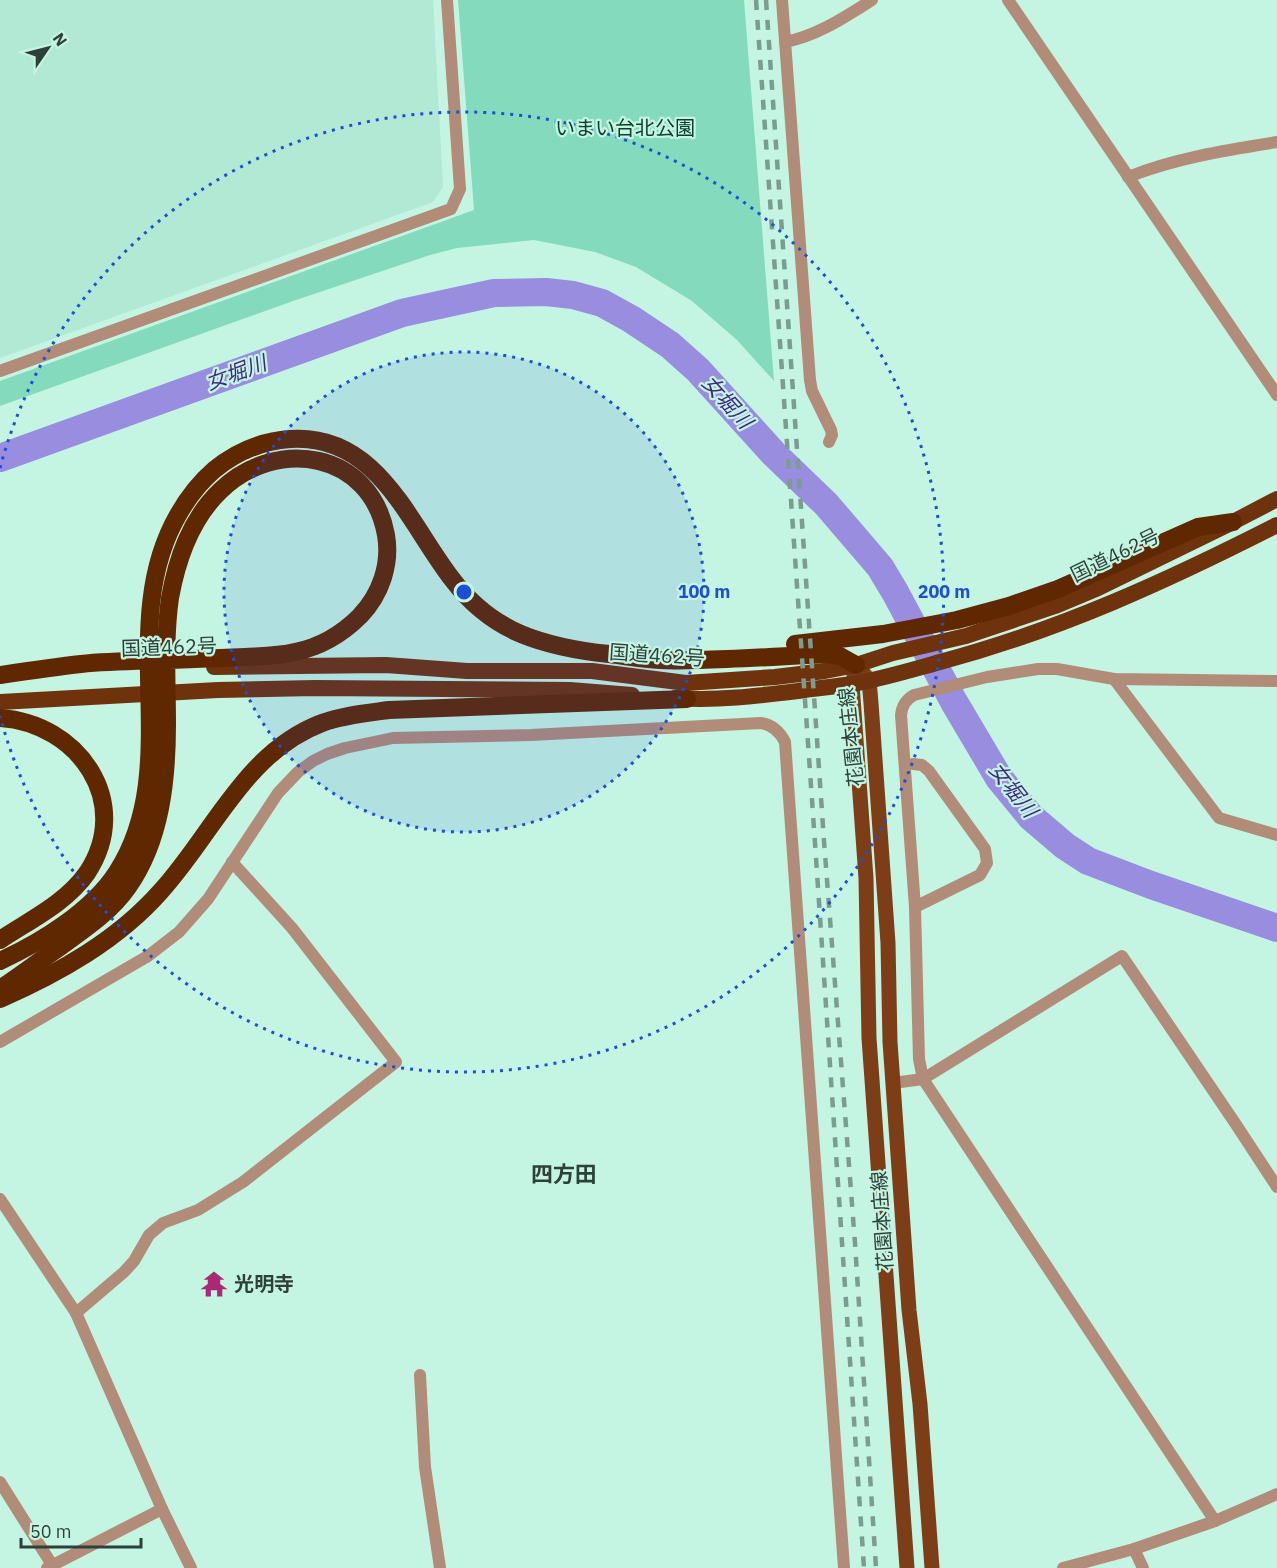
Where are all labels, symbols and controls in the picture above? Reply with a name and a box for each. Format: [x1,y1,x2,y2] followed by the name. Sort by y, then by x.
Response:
[18,18,78,78] north arrow
[49,29,72,50] text: N
[555,114,695,141] park label: いまい台北公園
[201,347,272,396] water label: 女堀川
[696,369,761,436] water label: 女堀川
[1066,521,1164,588] street label: 国道462号
[678,580,730,603] text: 100 m
[918,580,970,603] text: 200 m
[454,582,474,602] centre of rings
[121,631,217,662] street label: 国道462号
[608,638,706,671] street label: 国道462号
[832,686,869,788] street label: 花園本庄線
[983,756,1045,824] water label: 女堀川
[531,1159,597,1188] district label: 四方田
[865,1170,898,1272] street label: 花園本庄線
[199,1269,229,1299] temple icon: 光明寺
[234,1270,294,1297] place label: 光明寺
[21,1511,141,1549] scale bar
[30,1520,72,1543] text: 50 m

